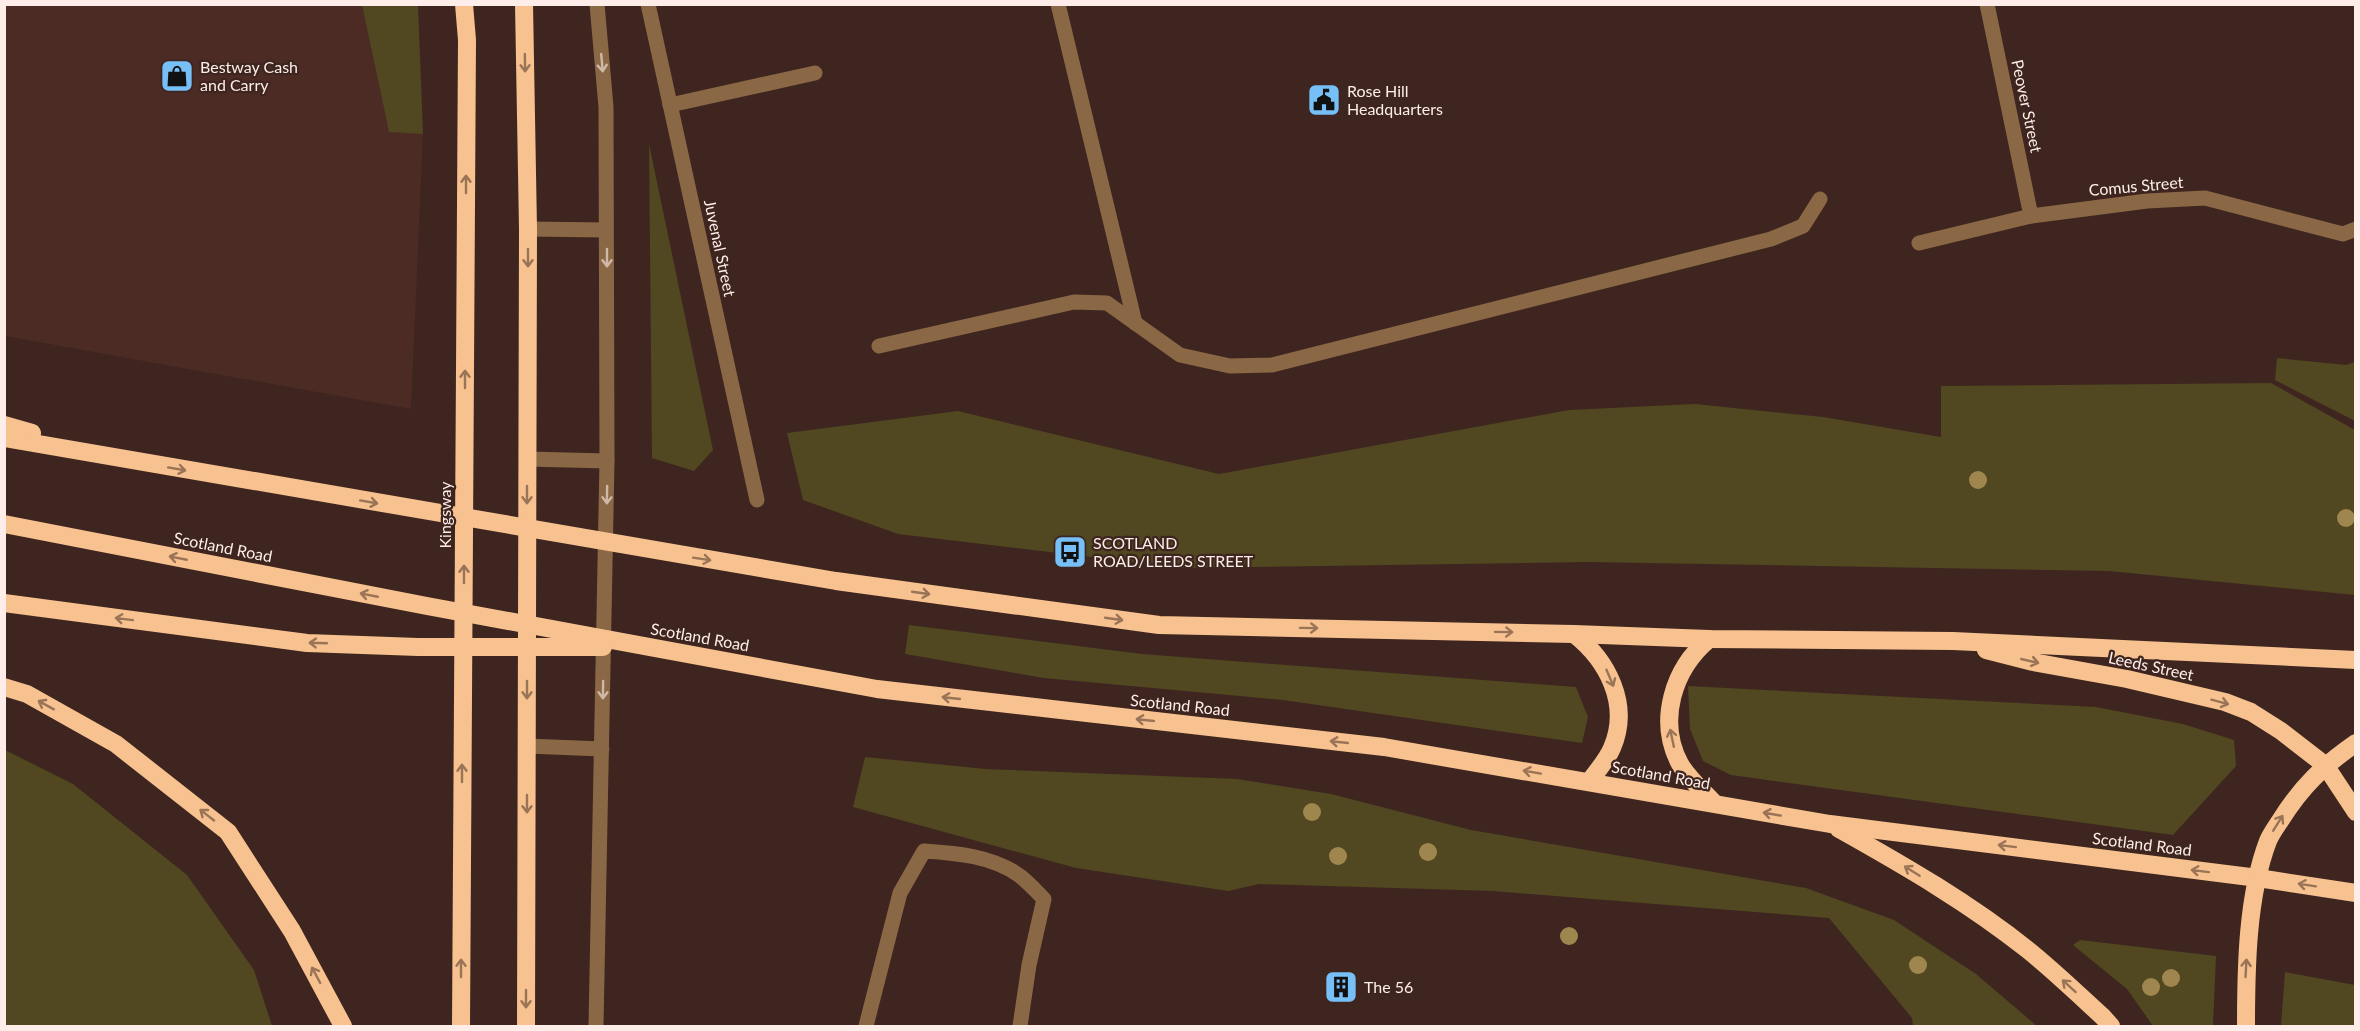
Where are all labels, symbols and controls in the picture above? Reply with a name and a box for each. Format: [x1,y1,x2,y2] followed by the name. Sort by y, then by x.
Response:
[520,52,531,72] one-way arrow
[597,52,608,72] one-way arrow
[200,57,298,94] place label: Bestway Cash and Carry
[159,58,195,94] shop icon: Bestway Cash and Carry
[2008,58,2047,154] street label: Peover Street
[1347,81,1443,118] place label: Rose Hill Headquarters
[1306,82,1342,118] public building icon: Rose Hill Headquarters
[2088,172,2184,199] street label: Comus Street
[460,174,472,194] one-way arrow
[701,198,740,298] street label: Juvenal Street
[522,247,534,267] one-way arrow
[601,247,612,267] one-way arrow
[459,369,471,389] one-way arrow
[167,463,187,474] one-way arrow
[435,481,454,549] street label: Kingsway
[521,484,533,504] one-way arrow
[601,484,612,504] one-way arrow
[359,496,379,507] one-way arrow
[172,528,274,565] street label: Scotland Road
[1093,533,1254,570] place label: SCOTLAND ROAD/LEEDS STREET
[1052,534,1088,570] bus stop icon: SCOTLAND ROAD/LEEDS STREET
[168,552,188,563] one-way arrow
[692,554,712,565] one-way arrow
[458,564,470,584] one-way arrow
[910,588,930,599] one-way arrow
[360,589,379,600] one-way arrow
[1104,613,1123,624] one-way arrow
[115,614,135,625] one-way arrow
[649,618,751,655] street label: Scotland Road
[1298,622,1318,634] one-way arrow
[1493,626,1513,638] one-way arrow
[308,638,328,649] one-way arrow
[2107,647,2196,684] street label: Leeds Street
[2020,656,2039,668] one-way arrow
[1605,668,1616,687] one-way arrow
[521,679,533,699] one-way arrow
[597,679,609,699] one-way arrow
[1129,690,1231,719] street label: Scotland Road
[942,692,962,703] one-way arrow
[2210,696,2229,708] one-way arrow
[38,699,56,710] one-way arrow
[1136,714,1156,725] one-way arrow
[1666,728,1677,748] one-way arrow
[1330,736,1349,747] one-way arrow
[1610,756,1712,793] street label: Scotland Road
[457,764,468,784] one-way arrow
[1522,767,1542,778] one-way arrow
[521,794,533,814] one-way arrow
[1763,808,1783,819] one-way arrow
[199,809,215,822] one-way arrow
[2272,815,2285,832] one-way arrow
[2091,828,2193,859] street label: Scotland Road
[1997,840,2017,851] one-way arrow
[1904,864,1921,876] one-way arrow
[2191,865,2211,876] one-way arrow
[2298,880,2317,891] one-way arrow
[455,959,467,979] one-way arrow
[2241,959,2252,979] one-way arrow
[310,967,322,984] one-way arrow
[1323,969,1359,1005] building icon: The 56
[1364,977,1413,996] place label: The 56
[2062,979,2077,993] one-way arrow
[520,989,532,1009] one-way arrow

